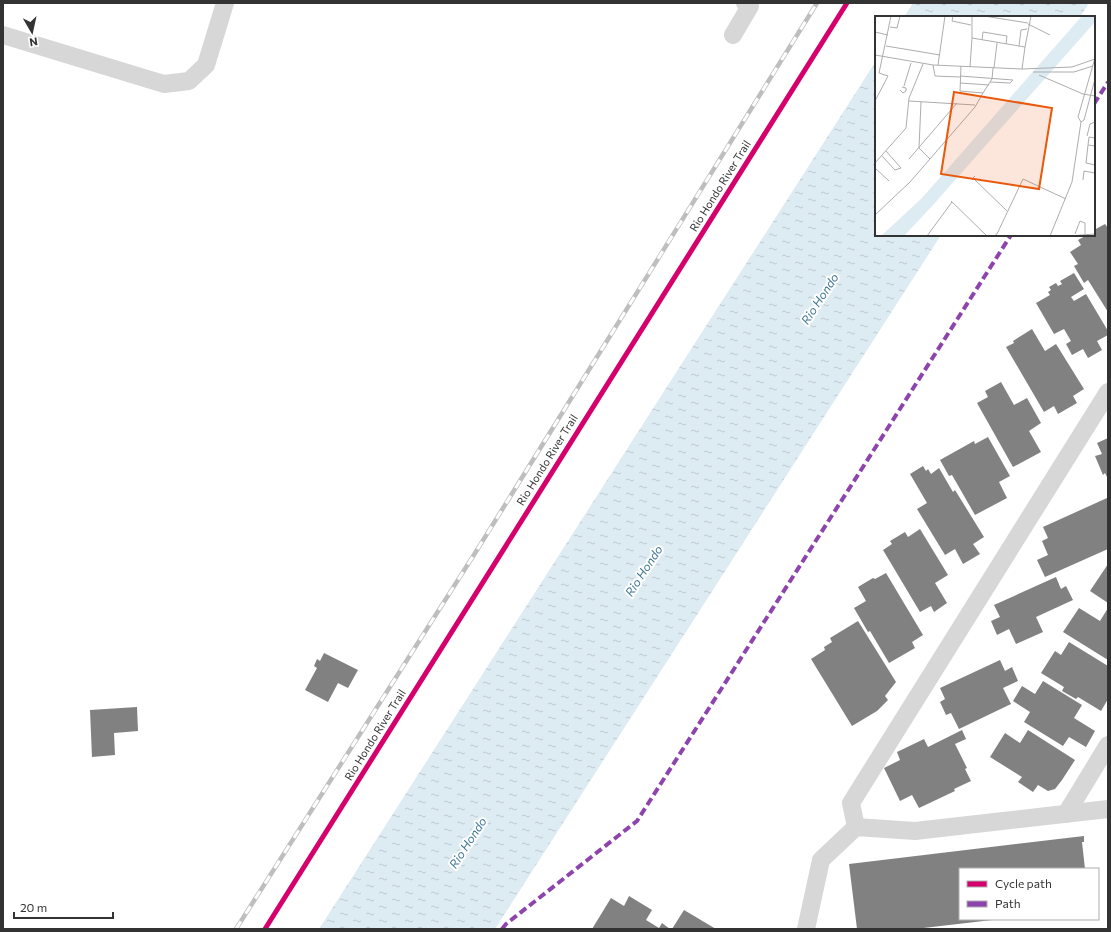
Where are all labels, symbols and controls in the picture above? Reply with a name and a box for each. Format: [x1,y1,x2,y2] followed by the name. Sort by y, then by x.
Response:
[12,12,52,52] north arrow
[875,16,1095,236] inset map
[29,35,39,49] text: N
[686,138,753,234] street label: Rio Hondo River Trail
[798,270,841,326] water label: Rio Hondo
[513,412,580,508] street label: Rio Hondo River Trail
[622,542,665,598] water label: Rio Hondo
[341,687,408,783] street label: Rio Hondo River Trail
[446,814,489,870] water label: Rio Hondo
[959,868,1099,920] legend
[995,876,1052,890] text: Cycle path
[14,894,113,920] scale bar
[995,896,1021,910] text: Path
[20,900,47,914] text: 20 m

